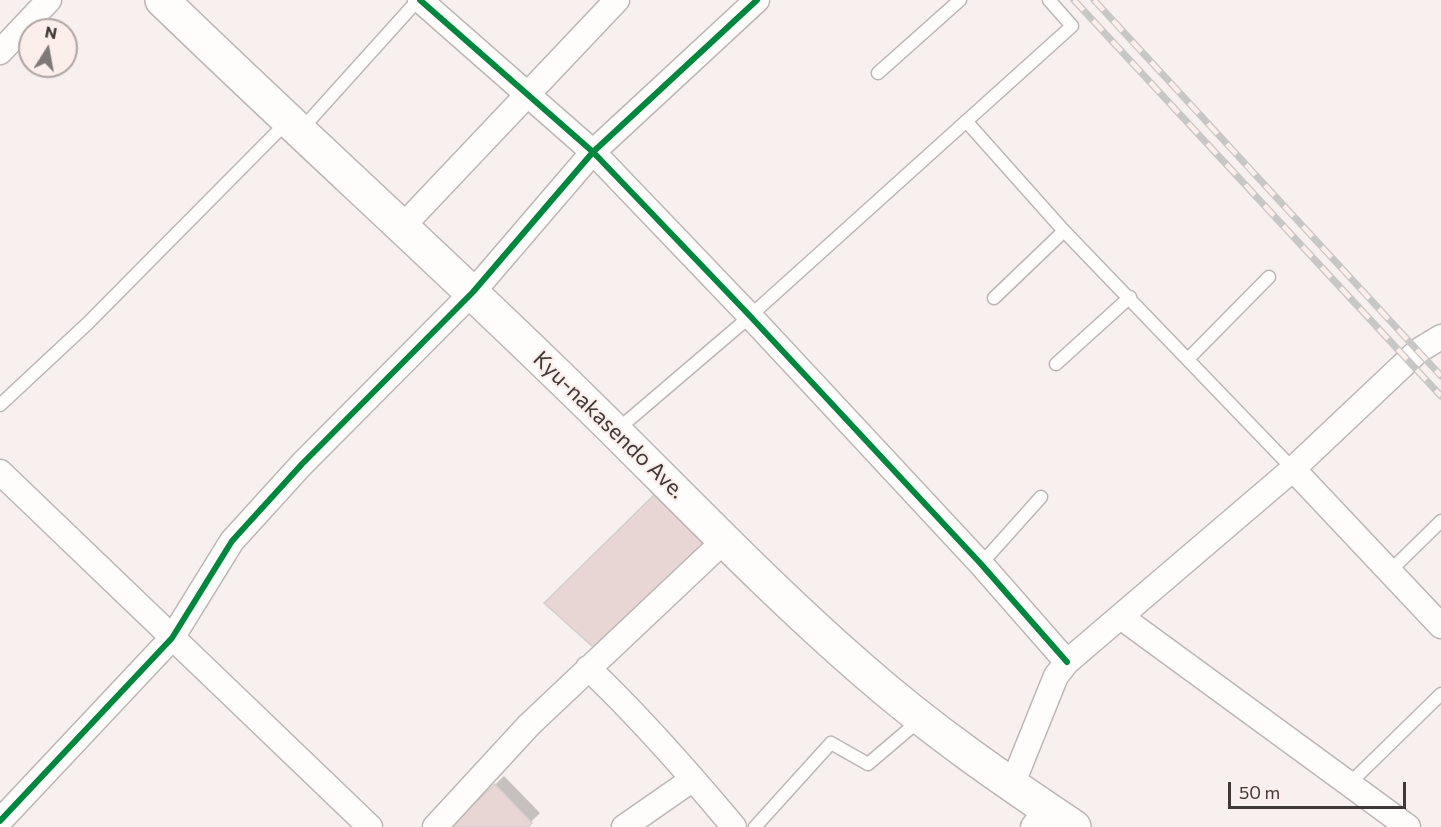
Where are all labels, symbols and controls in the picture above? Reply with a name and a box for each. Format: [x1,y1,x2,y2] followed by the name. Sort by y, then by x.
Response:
[18,18,78,78] north arrow
[43,21,59,42] text: N
[528,346,690,504] street label: Kyu-nakasendo Ave.
[1231,770,1410,808] scale bar
[1239,781,1280,803] text: 50 m

